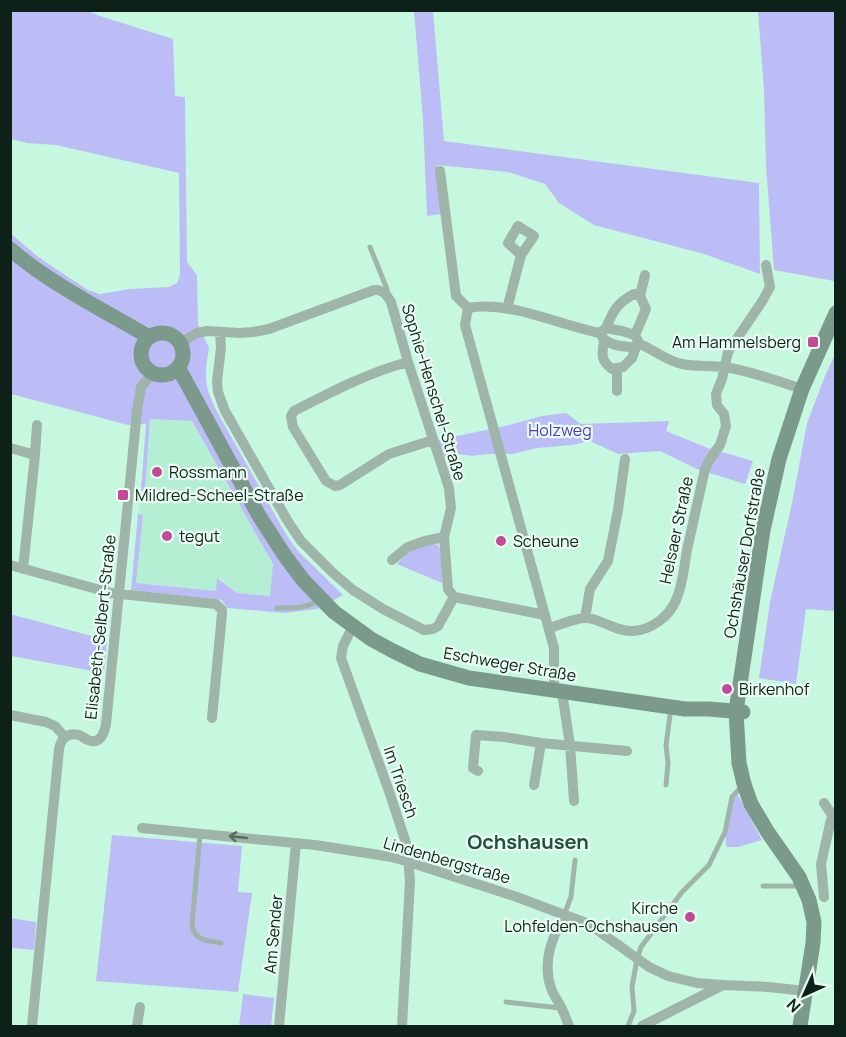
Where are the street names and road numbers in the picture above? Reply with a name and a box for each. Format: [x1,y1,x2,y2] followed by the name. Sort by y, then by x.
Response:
[397,301,471,483] street label: Sophie-Henschel-Straße
[718,466,770,640] street label: Ochshäuser Dorfstraße
[654,474,698,586] street label: Helsaer Straße
[79,534,121,720] street label: Elisabeth-Selbert-Straße
[442,641,578,687] street label: Eschweger Straße
[378,743,424,821] street label: Im Triesch
[381,831,513,889] street label: Lindenbergstraße
[259,893,287,975] street label: Am Sender

